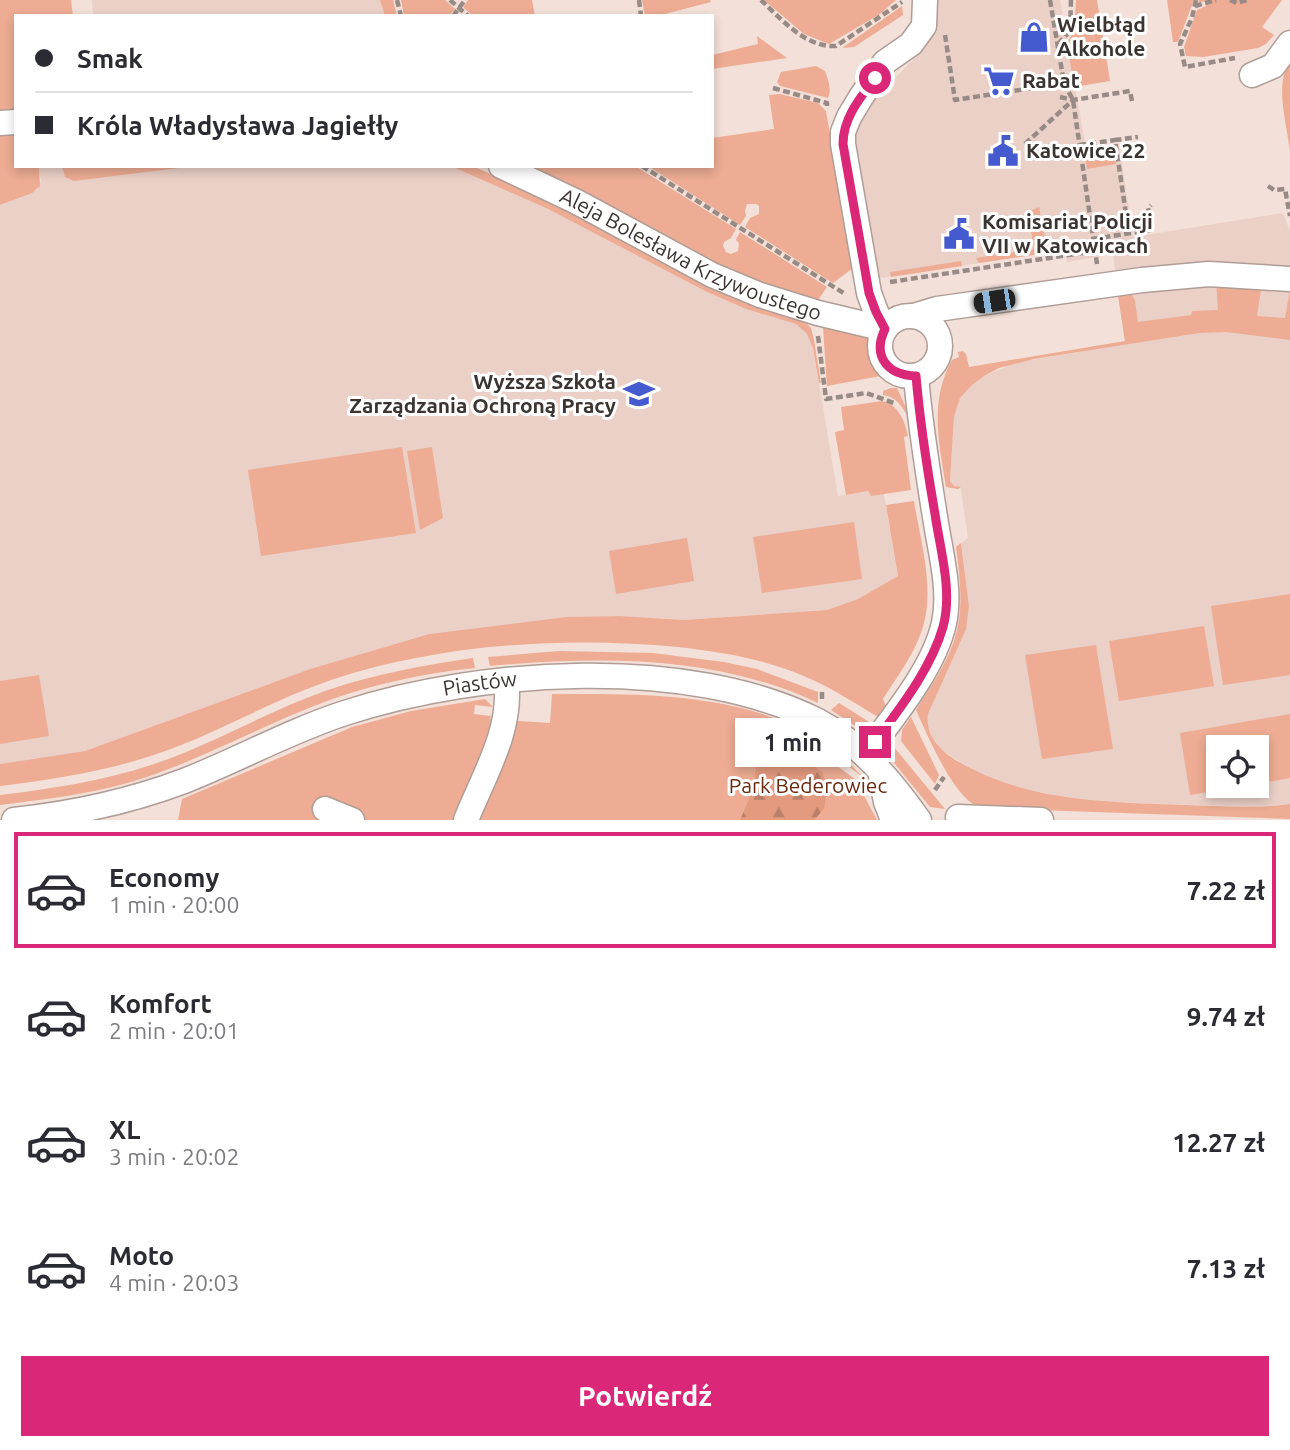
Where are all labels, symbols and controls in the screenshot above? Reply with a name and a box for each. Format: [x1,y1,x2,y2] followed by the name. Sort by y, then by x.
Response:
[1057,12,1146,60] place label: Wielbłąd Alkohole
[1017,20,1051,54] shop icon: Wielbłąd Alkohole
[77,44,143,73] text: Smak
[859,62,891,94] route start
[982,64,1016,98] supermarket icon: Rabat
[1022,68,1080,92] place label: Rabat
[77,111,398,140] text: Króla Władysława Jagiełły
[986,134,1020,168] public building icon: Katowice 22
[1026,138,1145,162] place label: Katowice 22
[557,183,825,324] street label: Aleja Bolesława Krzywoustego
[982,209,1153,257] place label: Komisariat Policji VII w Katowicach
[942,217,976,251] public building icon: Komisariat Policji VII w Katowicach
[972,287,1017,315] car
[349,369,616,417] place label: Wyższa Szkoła Zarządzania Ochroną Pracy
[622,377,656,411] school or university icon: Wyższa Szkoła Zarządzania Ochroną Pracy
[441,666,518,700] street label: Piastów
[735,718,850,766] callout: 1 min
[859,726,891,758] route end
[764,730,822,755] text: 1 min
[1206,735,1269,798] map controls
[1206,735,1269,798] button: locate
[729,773,887,797] park label: Park Bederowiec
[25,859,88,922] icon: car
[109,863,219,892] text: Economy
[1187,876,1265,905] text: 7.22 zł
[109,892,240,917] text: 1 min · 20:00
[25,985,88,1048] icon: car
[109,989,212,1018] text: Komfort
[1187,1002,1265,1031] text: 9.74 zł
[109,1018,240,1043] text: 2 min · 20:01
[25,1111,88,1174] icon: car
[109,1115,140,1144] text: XL
[1172,1128,1265,1157] text: 12.27 zł
[109,1144,240,1169] text: 3 min · 20:02
[25,1237,88,1300] icon: car
[109,1241,174,1270] text: Moto
[1187,1254,1265,1283] text: 7.13 zł
[109,1270,240,1295] text: 4 min · 20:03
[21,1356,1269,1436] button: Potwierdź

